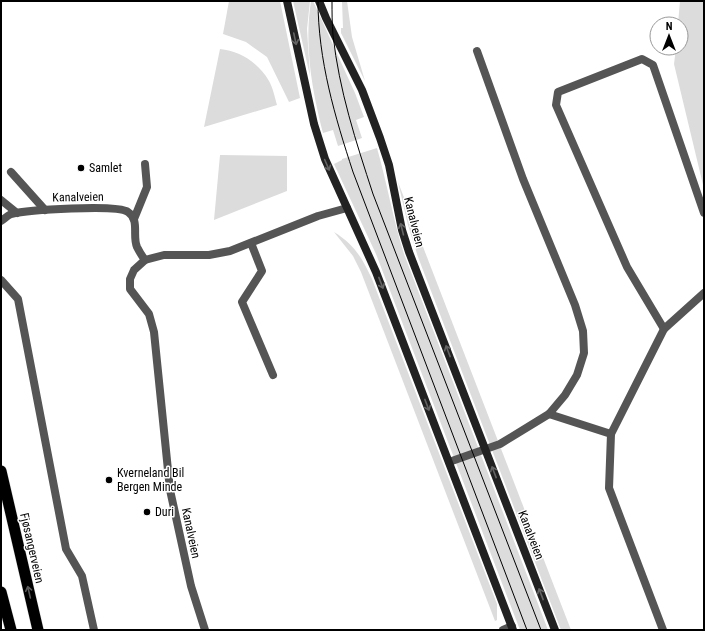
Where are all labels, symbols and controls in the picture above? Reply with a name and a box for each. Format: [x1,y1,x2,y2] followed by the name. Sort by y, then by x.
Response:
[649,16,689,56] north arrow
[666,20,673,33] text: N
[292,32,300,45] one-way arrow
[324,158,332,170] one-way arrow
[89,161,122,175] place label: Samlet
[76,163,86,173] marker: Samlet
[52,190,104,204] street label: Kanalveien
[401,195,427,249] street label: Kanalveien
[398,223,405,236] one-way arrow
[377,277,385,289] one-way arrow
[443,345,451,357] one-way arrow
[423,398,431,410] one-way arrow
[117,466,184,494] place label: Kverneland Bil Bergen Minde
[490,467,498,479] one-way arrow
[104,475,114,485] marker: Kverneland Bil Bergen Minde
[155,505,174,519] place label: Duri
[179,506,203,560] street label: Kanalveien
[142,507,152,517] marker: Duri
[515,508,547,562] street label: Kanalveien
[17,512,47,585] street label: Fjøsangerveien
[24,586,32,599] one-way arrow
[536,588,544,600] one-way arrow

